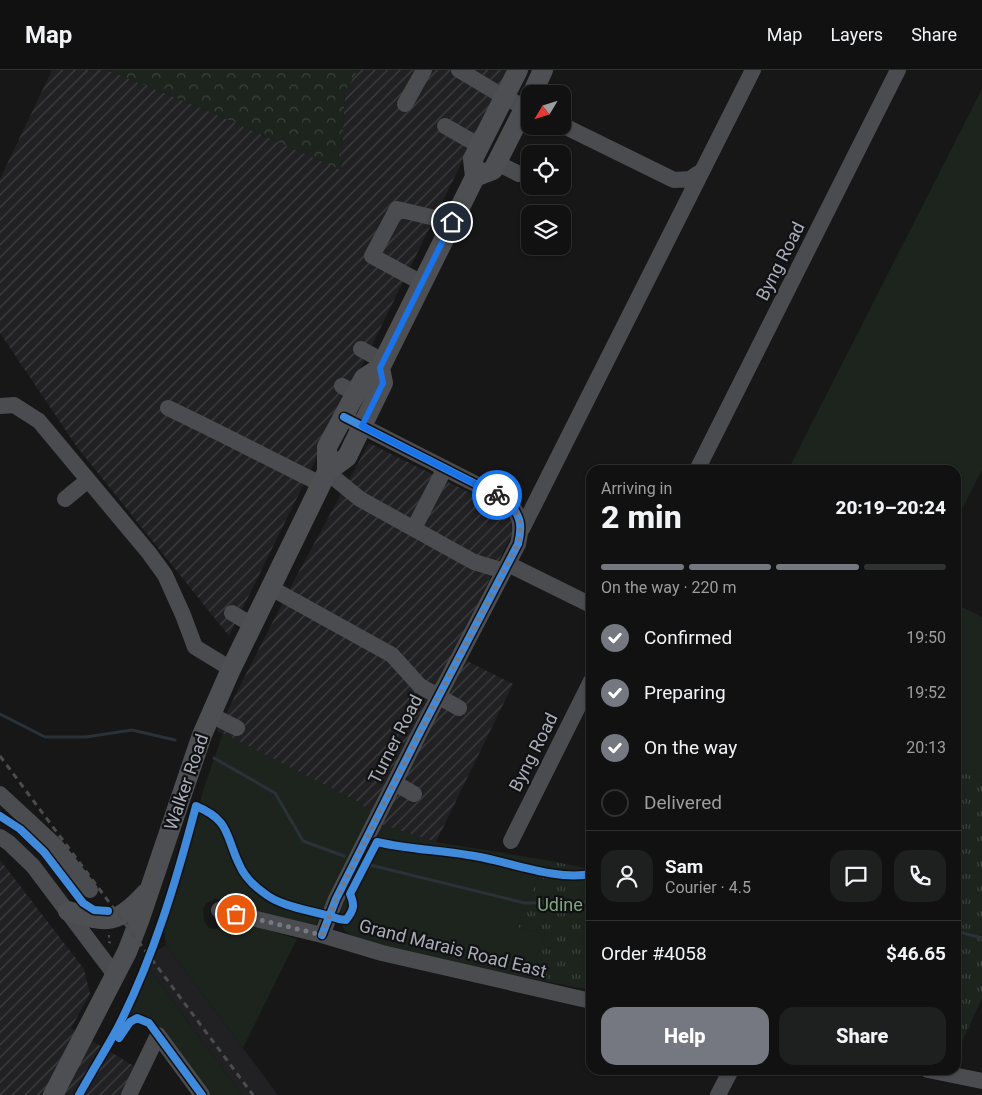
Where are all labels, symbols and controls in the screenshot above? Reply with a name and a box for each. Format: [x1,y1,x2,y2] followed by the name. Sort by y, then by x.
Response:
[25,21,72,49] text: Map
[767,24,802,45] text: Map
[830,24,883,45] text: Layers
[911,24,957,45] text: Share
[521,85,571,135] north arrow
[521,85,571,255] map controls
[521,145,571,195] button: locate
[431,201,473,243] pin
[521,205,571,255] button: layers
[438,208,466,236] icon: home
[751,218,809,304] street label: Byng Road
[472,470,522,520] courier
[601,479,672,498] text: Arriving in
[483,481,511,509] icon: bike
[835,496,946,519] text: 20:19–20:24
[601,498,682,536] text: 2 min
[601,578,737,597] text: On the way · 220 m
[601,624,629,652] icon: check
[644,626,732,649] text: Confirmed
[906,628,946,647] text: 19:50
[601,679,629,707] icon: check
[644,681,726,704] text: Preparing
[906,683,946,702] text: 19:52
[364,691,426,787] street label: Turner Road
[504,709,562,795] street label: Byng Road
[160,731,212,833] street label: Walker Road
[601,734,629,762] icon: check
[644,736,737,759] text: On the way
[906,738,946,757] text: 20:13
[644,791,722,814] text: Delivered
[601,850,653,902] button: person
[830,850,882,902] button: chat
[894,850,946,902] button: phone
[665,855,703,878] text: Sam
[665,878,751,897] text: Courier · 4.5
[215,893,257,935] pin
[537,894,583,915] park label: Udine
[222,900,250,928] icon: bag
[357,915,549,981] street label: Grand Marais Road East
[601,942,707,965] text: Order #4058
[886,942,946,965] text: $46.65
[601,1007,769,1065] button: Help
[779,1007,946,1065] button: Share

